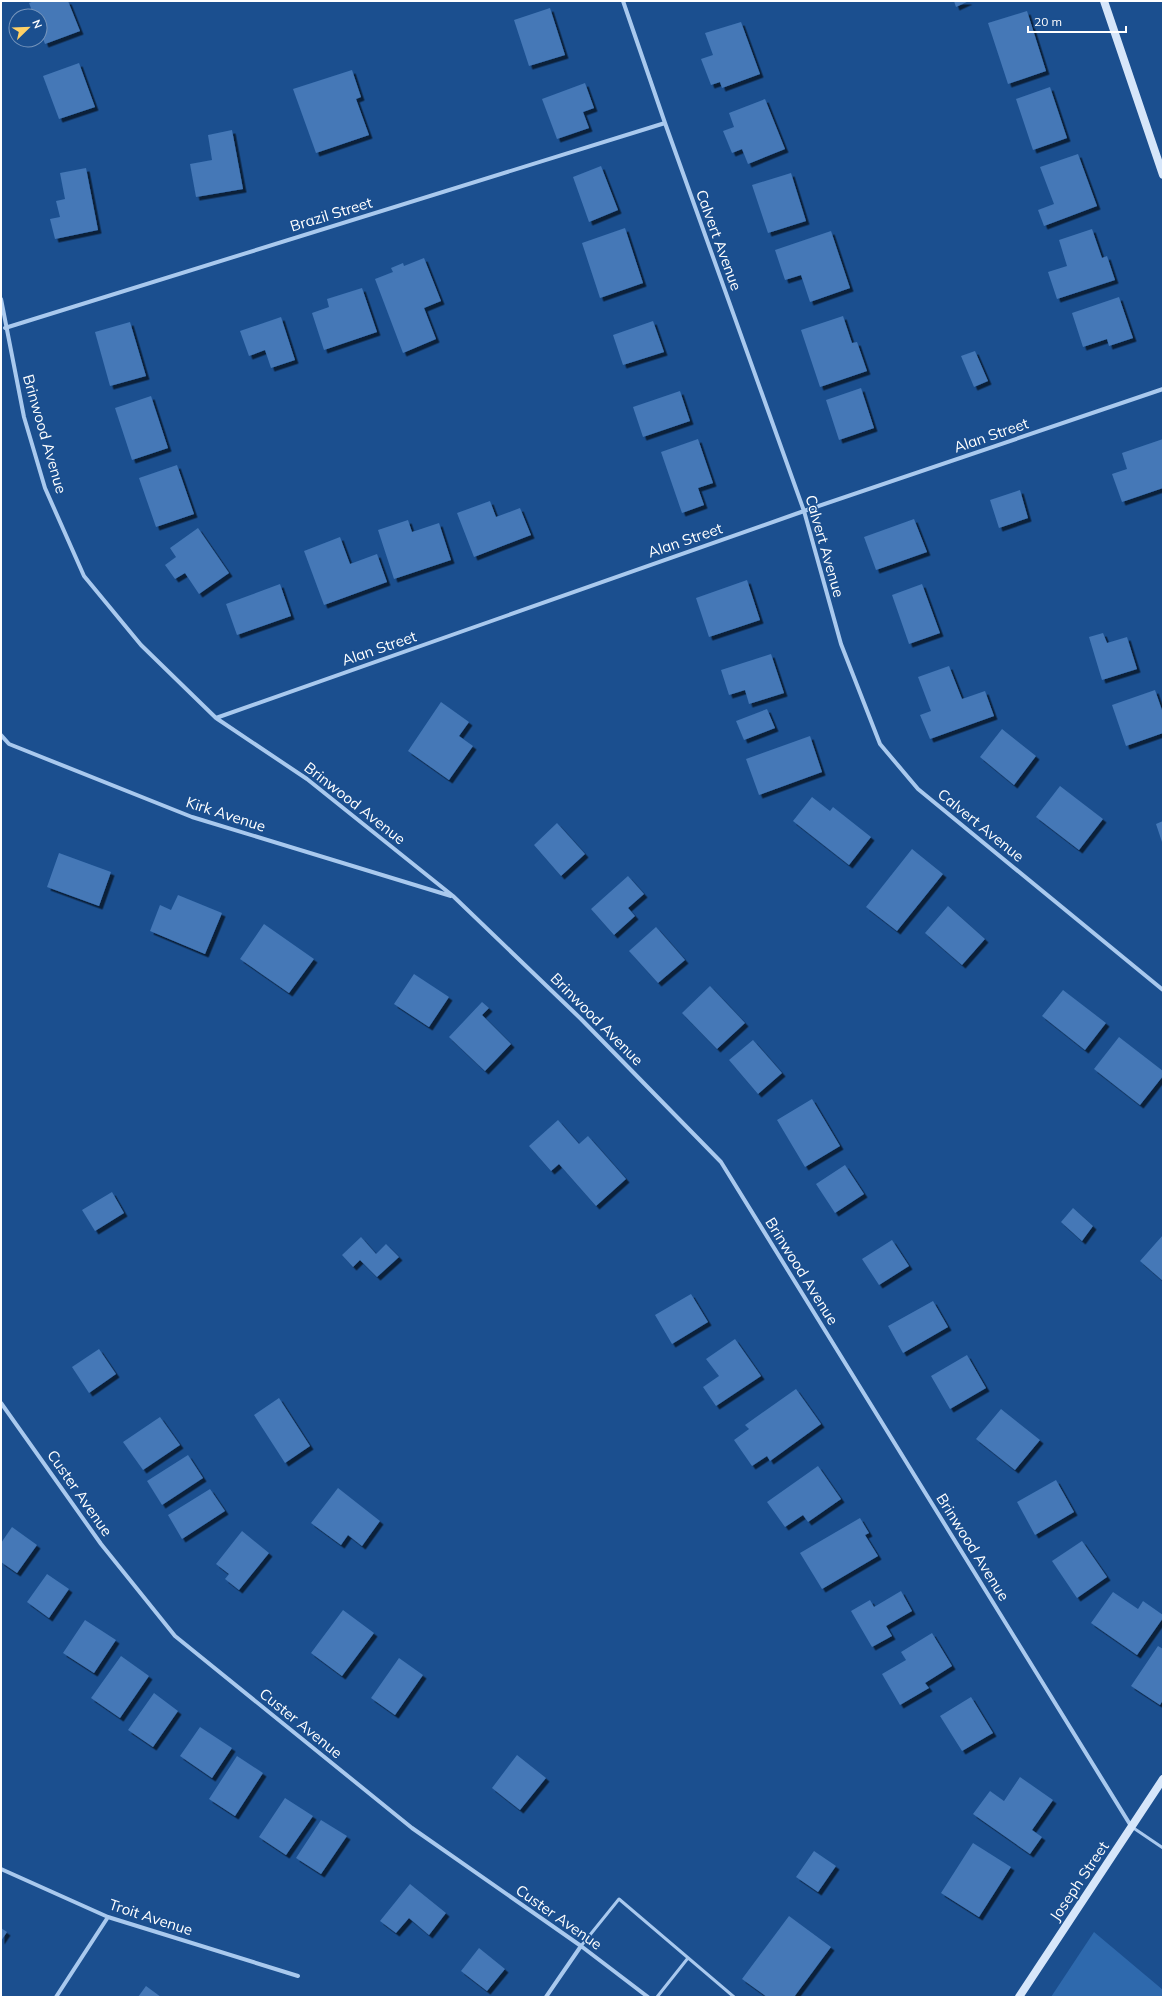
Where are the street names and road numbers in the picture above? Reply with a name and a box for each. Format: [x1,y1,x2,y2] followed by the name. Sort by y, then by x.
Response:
[692,187,746,293] street label: Calvert Avenue
[288,193,374,235] street label: Brazil Street
[19,372,71,496] street label: Brinwood Avenue
[951,413,1031,457] street label: Alan Street
[801,493,849,599] street label: Calvert Avenue
[645,518,725,562] street label: Alan Street
[339,626,419,670] street label: Alan Street
[301,758,409,848] street label: Brinwood Avenue
[934,784,1028,866] street label: Calvert Avenue
[184,792,268,836] street label: Kirk Avenue
[547,969,647,1069] street label: Brinwood Avenue
[761,1214,843,1328] street label: Brinwood Avenue
[43,1446,117,1540] street label: Custer Avenue
[932,1490,1014,1604] street label: Brinwood Avenue
[256,1684,346,1762] street label: Custer Avenue
[1045,1837,1113,1925] street label: Joseph Street
[512,1880,606,1954] street label: Custer Avenue
[107,1895,195,1939] street label: Troit Avenue

